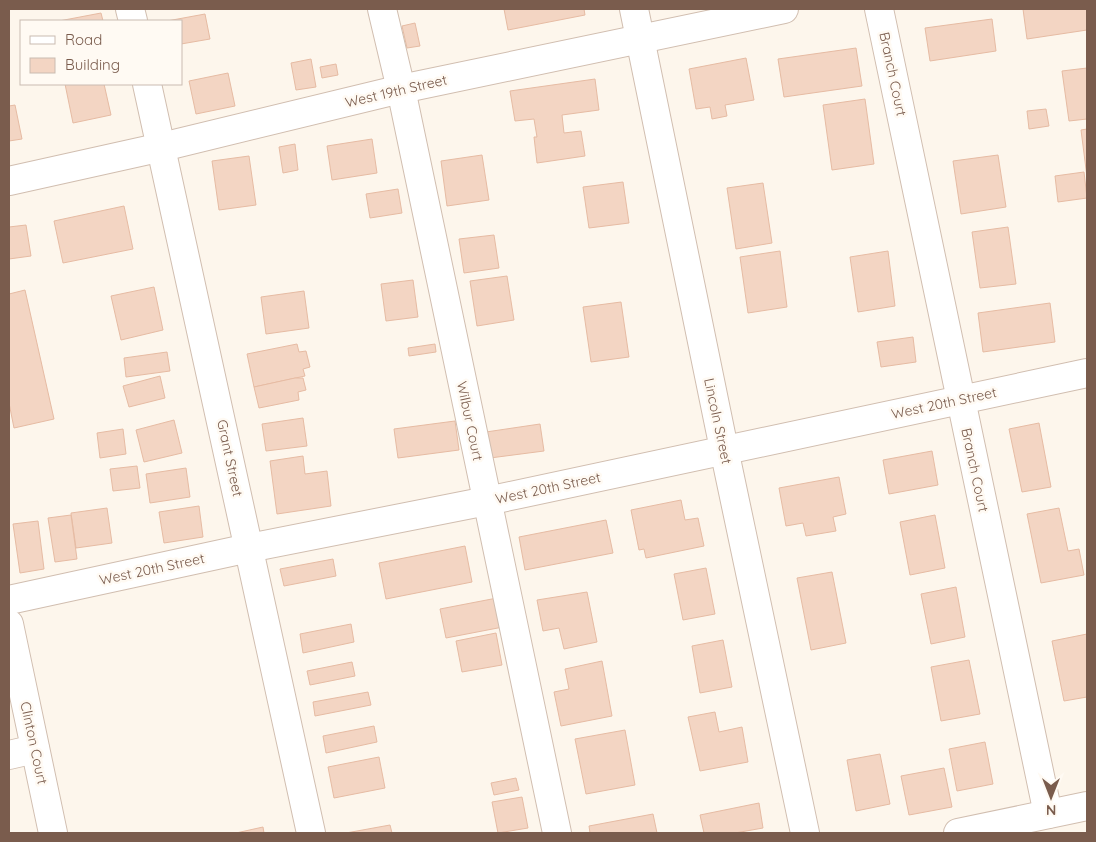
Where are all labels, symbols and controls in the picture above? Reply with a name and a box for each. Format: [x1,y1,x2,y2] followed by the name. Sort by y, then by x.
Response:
[20,20,182,85] legend
[65,30,102,49] text: Road
[875,30,911,118] street label: Branch Court
[65,55,120,74] text: Building
[343,70,449,111] street label: West 19th Street
[700,376,736,466] street label: Lincoln Street
[453,379,487,463] street label: Wilbur Court
[890,383,999,423] street label: West 20th Street
[213,418,247,498] street label: Grant Street
[957,426,993,514] street label: Branch Court
[494,468,603,508] street label: West 20th Street
[98,549,207,589] street label: West 20th Street
[16,700,52,786] street label: Clinton Court
[1026,772,1076,822] north arrow
[1046,801,1056,819] text: N

